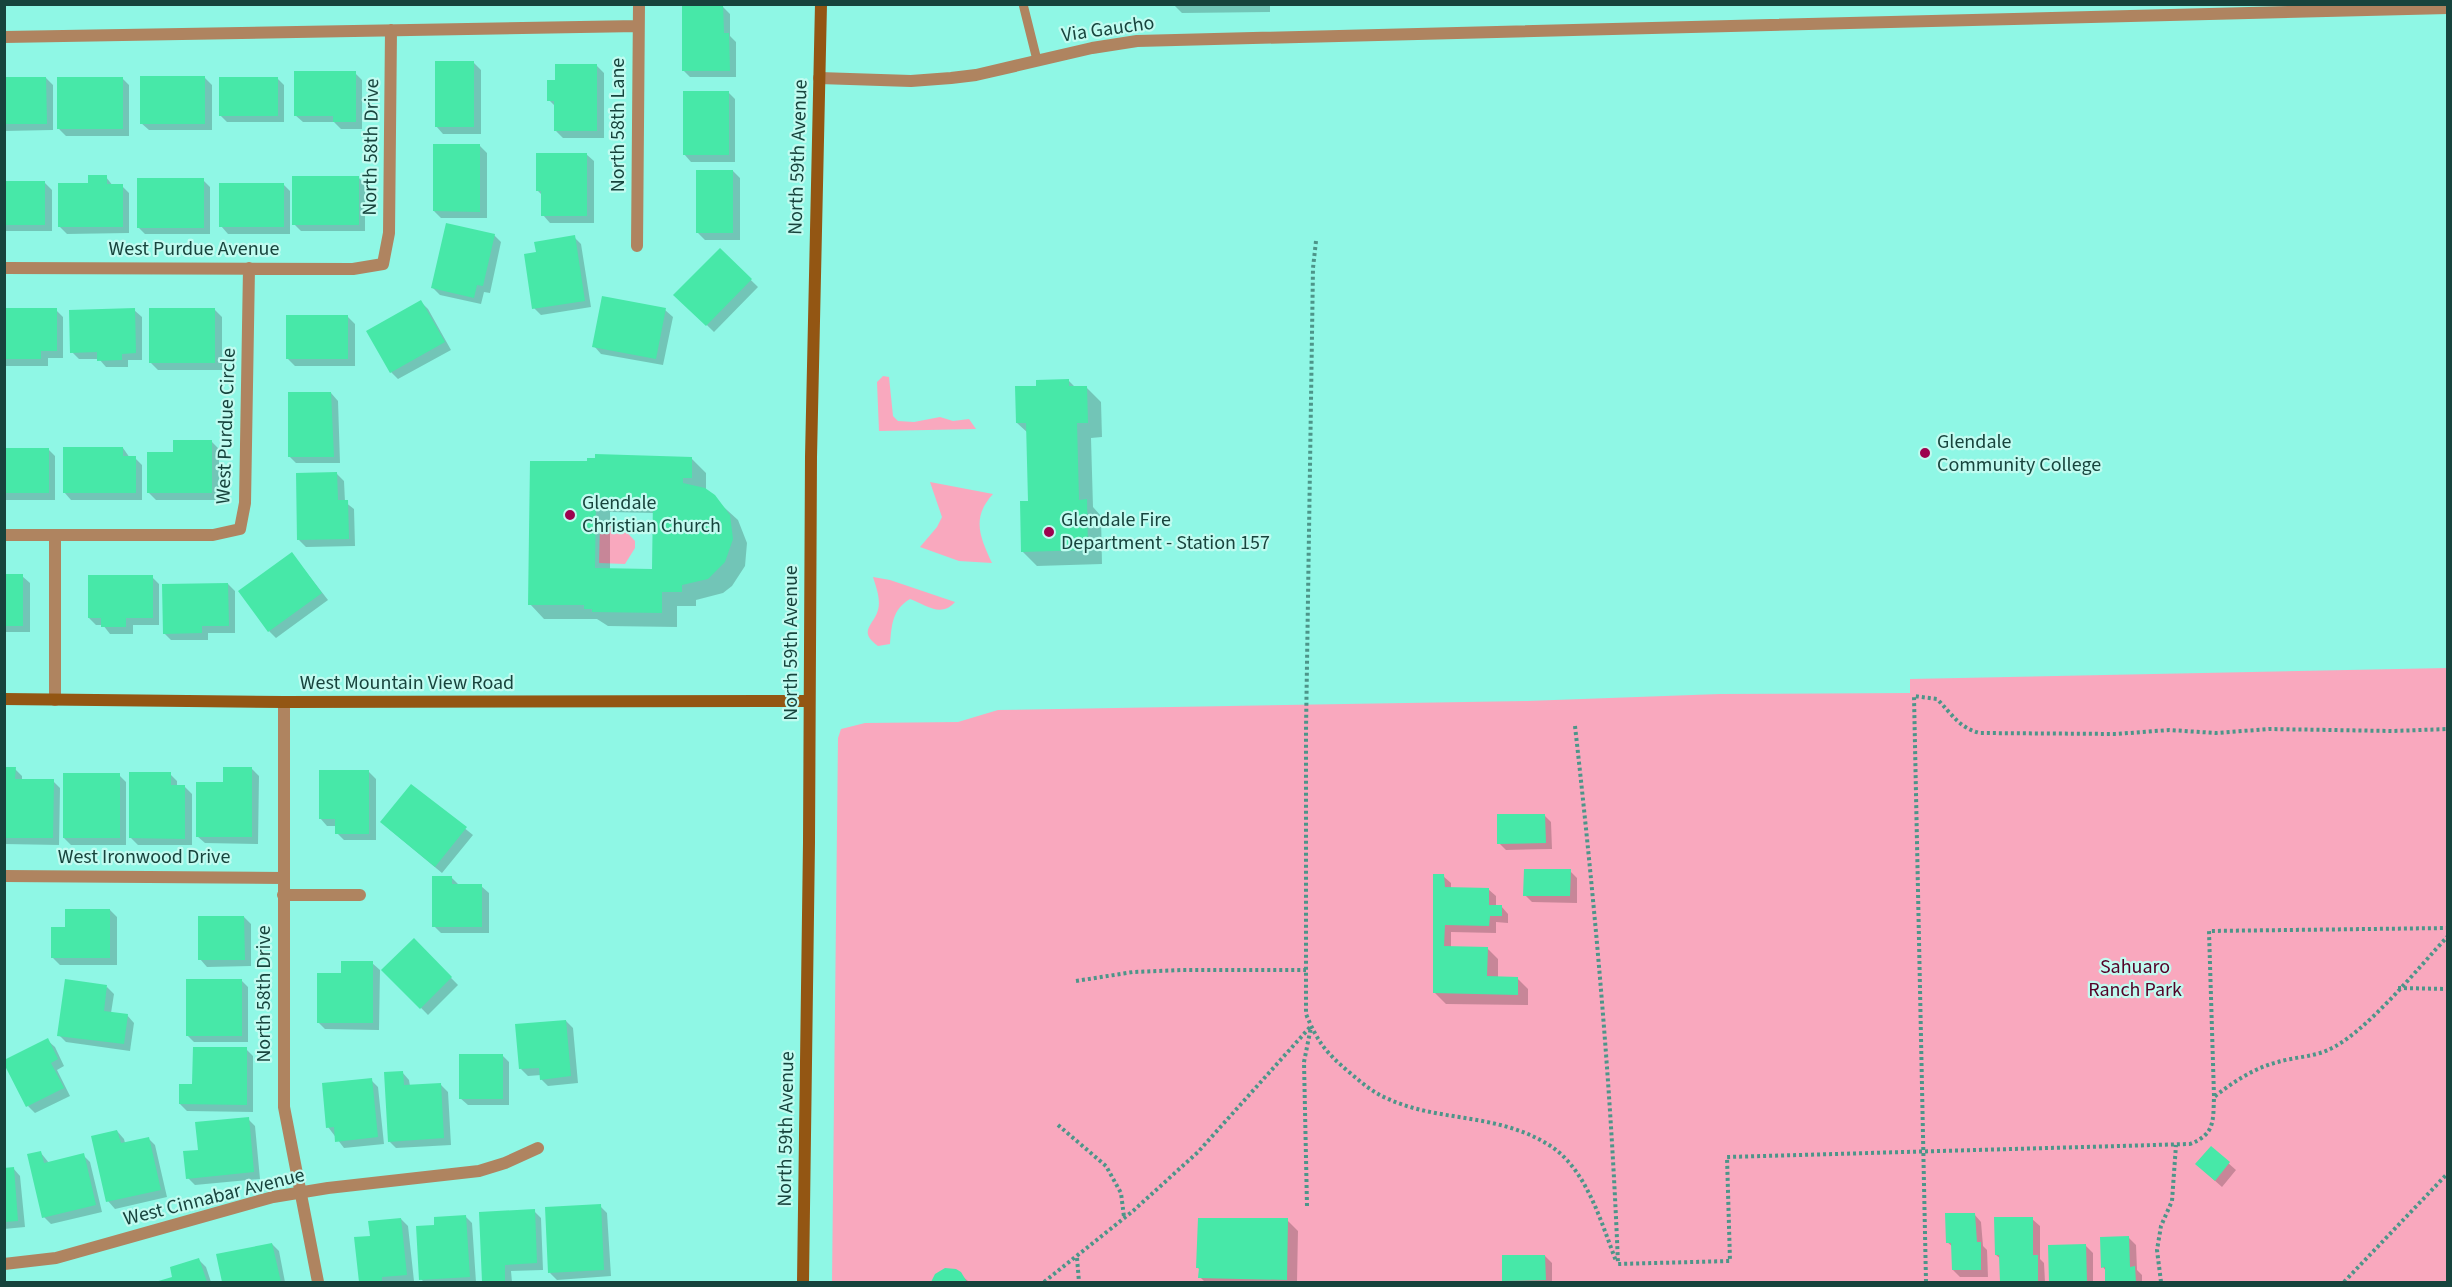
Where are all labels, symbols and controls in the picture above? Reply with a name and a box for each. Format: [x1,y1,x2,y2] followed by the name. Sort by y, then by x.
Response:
[1060,9,1156,49] street label: Via Gaucho
[604,58,632,192] street label: North 58th Lane
[356,78,386,216] street label: North 58th Drive
[781,79,815,235] street label: North 59th Avenue
[109,235,280,263] street label: West Purdue Avenue
[209,347,243,505] street label: West Purdue Circle
[1937,428,2101,479] place label: Glendale Community College
[1918,446,1932,460] marker: Glendale Community College
[582,489,721,540] place label: Glendale Christian Church
[1061,506,1270,557] place label: Glendale Fire Department - Station 157
[563,508,577,522] marker: Glendale Christian Church
[1042,525,1056,539] marker: Glendale Fire Department - Station 157
[777,565,805,721] street label: North 59th Avenue
[300,669,514,697] street label: West Mountain View Road
[58,843,230,871] street label: West Ironwood Drive
[250,925,278,1063] street label: North 58th Drive
[2088,953,2182,1004] park label: Sahuaro Ranch Park
[771,1051,801,1207] street label: North 59th Avenue
[120,1161,308,1233] street label: West Cinnabar Avenue

